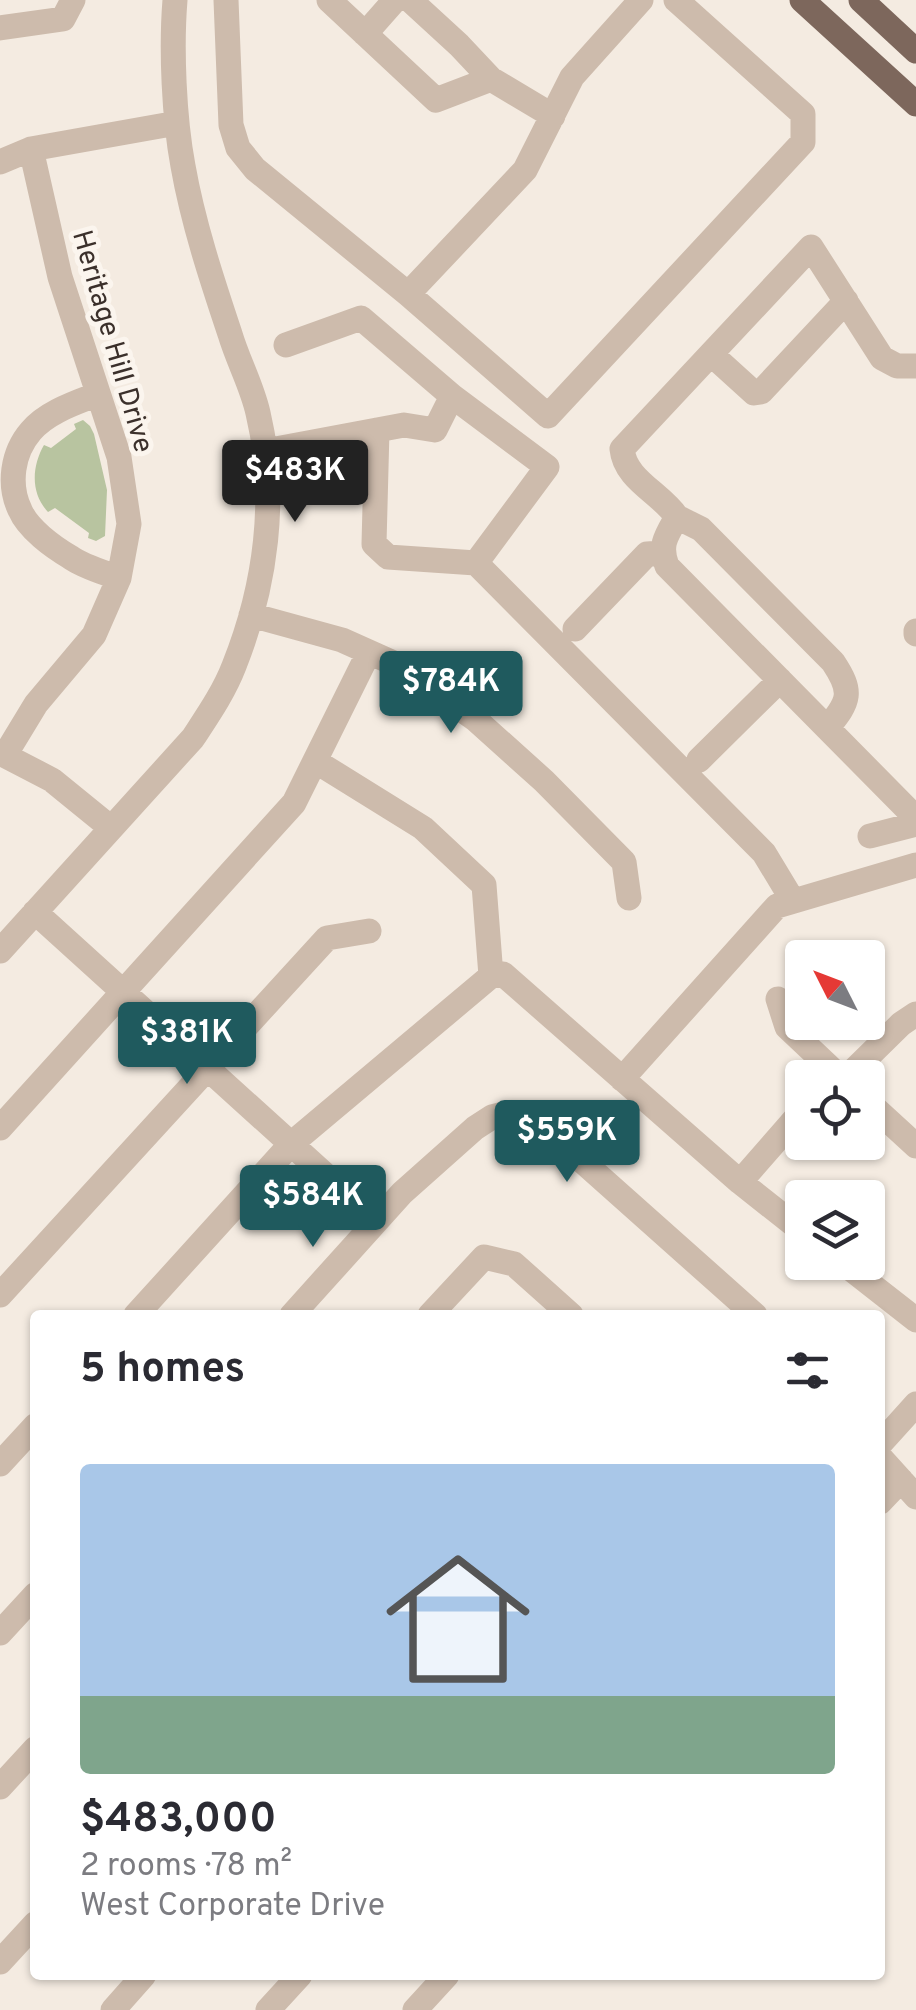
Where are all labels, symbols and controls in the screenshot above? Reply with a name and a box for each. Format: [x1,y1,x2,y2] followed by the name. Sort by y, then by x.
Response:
[62,226,160,457] street label: Heritage Hill Drive
[225,440,365,525] pin: $483K
[244,452,346,492] text: $483K
[381,651,521,736] pin: $784K
[402,663,500,703] text: $784K
[785,940,885,1040] north arrow
[785,940,885,1280] map controls
[117,1002,257,1087] pin: $381K
[140,1014,234,1054] text: $381K
[785,1060,885,1160] button: locate
[497,1100,637,1185] pin: $559K
[517,1112,617,1152] text: $559K
[243,1165,383,1250] pin: $584K
[262,1177,364,1217] text: $584K
[785,1180,885,1280] button: layers
[780,1343,835,1398] icon: filters
[80,1344,245,1397] text: 5 homes
[368,1529,548,1709] icon: home
[80,1794,277,1847] text: $483,000
[80,1847,292,1887] text: 2 rooms · 78 m²
[80,1887,385,1927] text: West Corporate Drive

